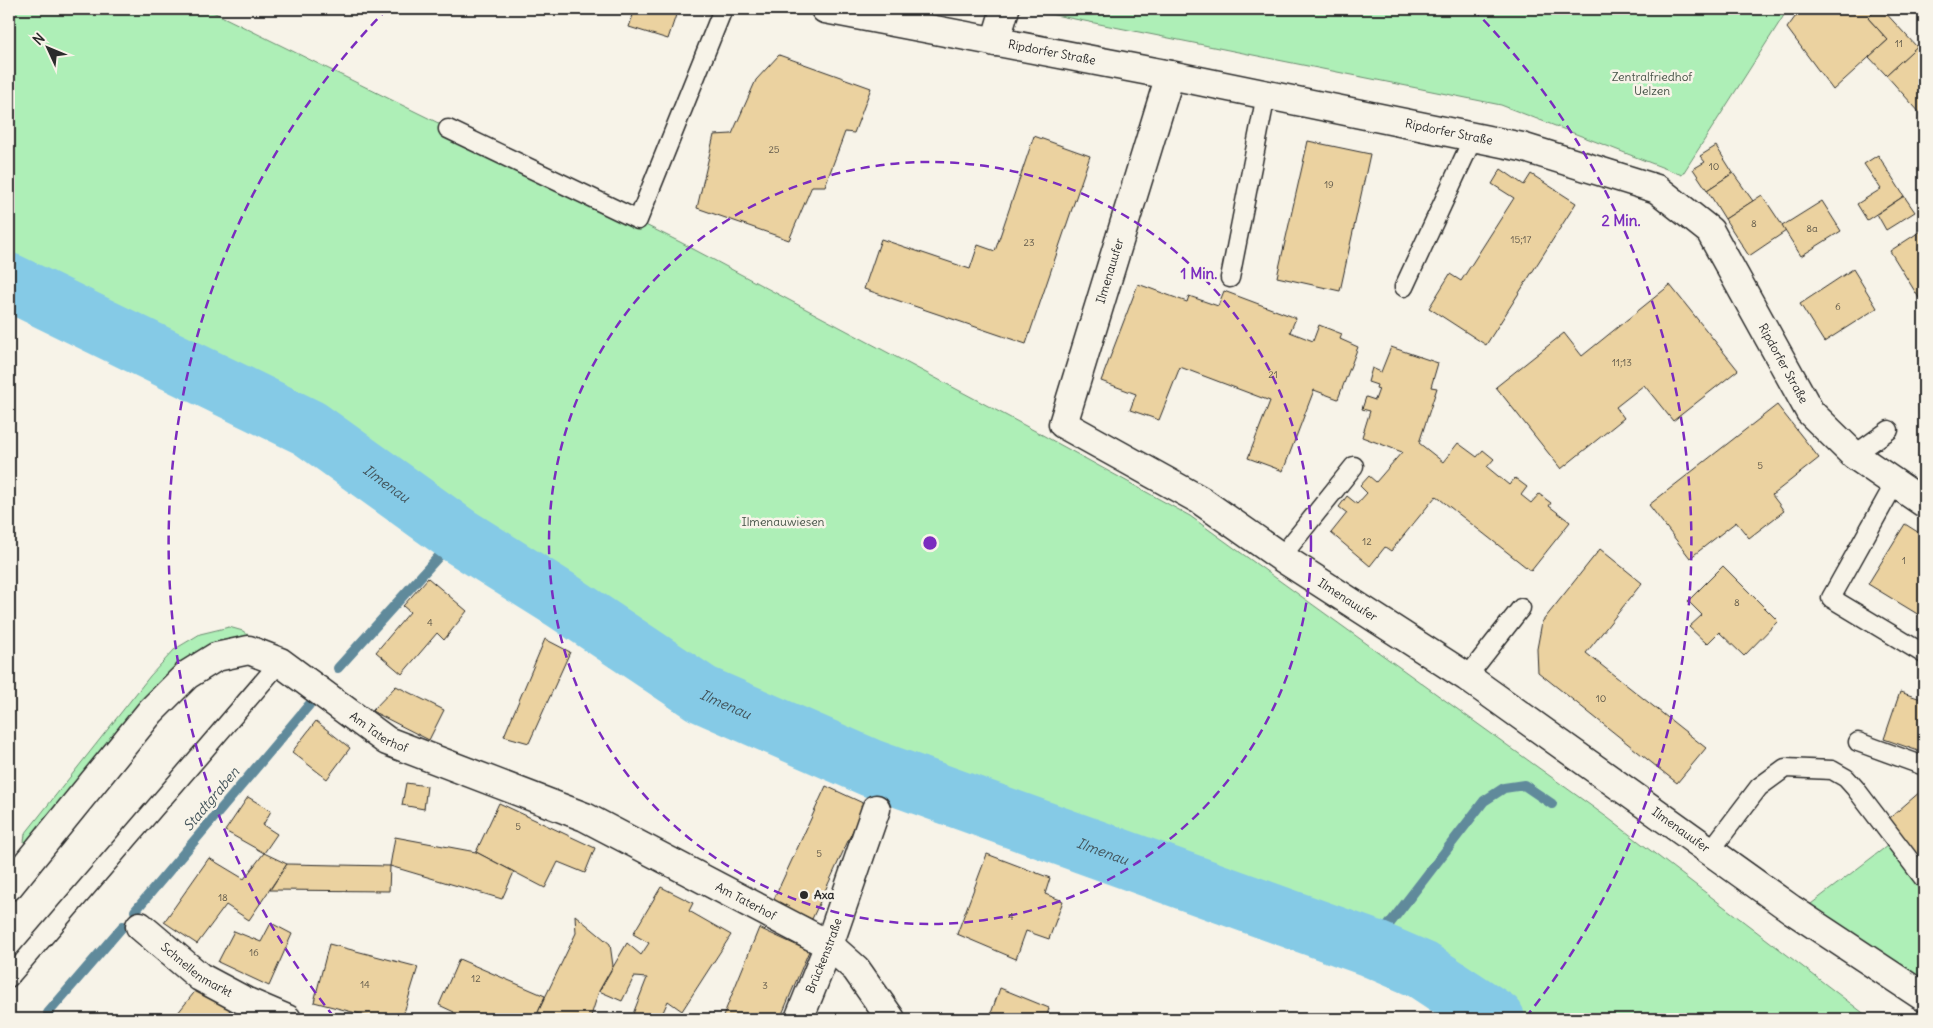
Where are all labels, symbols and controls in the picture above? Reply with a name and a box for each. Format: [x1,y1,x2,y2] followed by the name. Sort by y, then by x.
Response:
[22,22,72,72] north arrow
[29,29,48,49] text: N
[1007,36,1097,68] street label: Ripdorfer Straße
[1895,37,1903,50] house number: 11
[1612,69,1693,98] park label: Zentralfriedhof Uelzen
[1404,115,1494,148] street label: Ripdorfer Straße
[768,143,780,156] house number: 25
[1709,160,1719,173] house number: 10
[1324,178,1334,191] house number: 19
[1601,211,1641,230] text: 2 Min.
[1751,217,1757,230] house number: 8
[1806,222,1818,235] house number: 8a
[1510,233,1532,246] house number: 15;17
[1023,236,1035,249] house number: 23
[1092,236,1127,305] street label: Ilmenauufer
[1181,264,1217,283] text: 1 Min.
[1835,300,1841,313] house number: 6
[1756,321,1812,406] street label: Ripdorfer Straße
[1612,356,1632,369] house number: 11;13
[1268,368,1278,381] house number: 21
[1757,459,1763,472] house number: 5
[360,461,414,507] water label: Ilmenau
[741,514,825,529] park label: Ilmenauwiesen
[921,534,939,552] centre of rings
[1362,535,1372,548] house number: 12
[1902,554,1906,567] house number: 1
[1315,575,1380,624] street label: Ilmenauufer
[1734,596,1740,609] house number: 8
[427,616,433,629] house number: 4
[697,685,754,724] water label: Ilmenau
[1596,692,1606,705] house number: 10
[347,708,411,756] street label: Am Taterhof
[179,763,244,835] water label: Stadtgraben
[1649,804,1713,855] street label: Ilmenauufer
[515,820,521,833] house number: 5
[1074,834,1132,869] water label: Ilmenau
[816,847,822,860] house number: 5
[713,879,780,923] street label: Am Taterhof
[814,887,834,902] place label: Axa
[798,889,810,901] marker: Axa
[218,891,228,904] house number: 18
[1008,910,1014,923] house number: 4
[802,916,845,995] street label: Brückenstraße
[158,939,235,1000] street label: Schnellenmarkt
[249,946,259,959] house number: 16
[471,972,481,985] house number: 12
[360,978,370,991] house number: 14
[762,979,768,992] house number: 3

